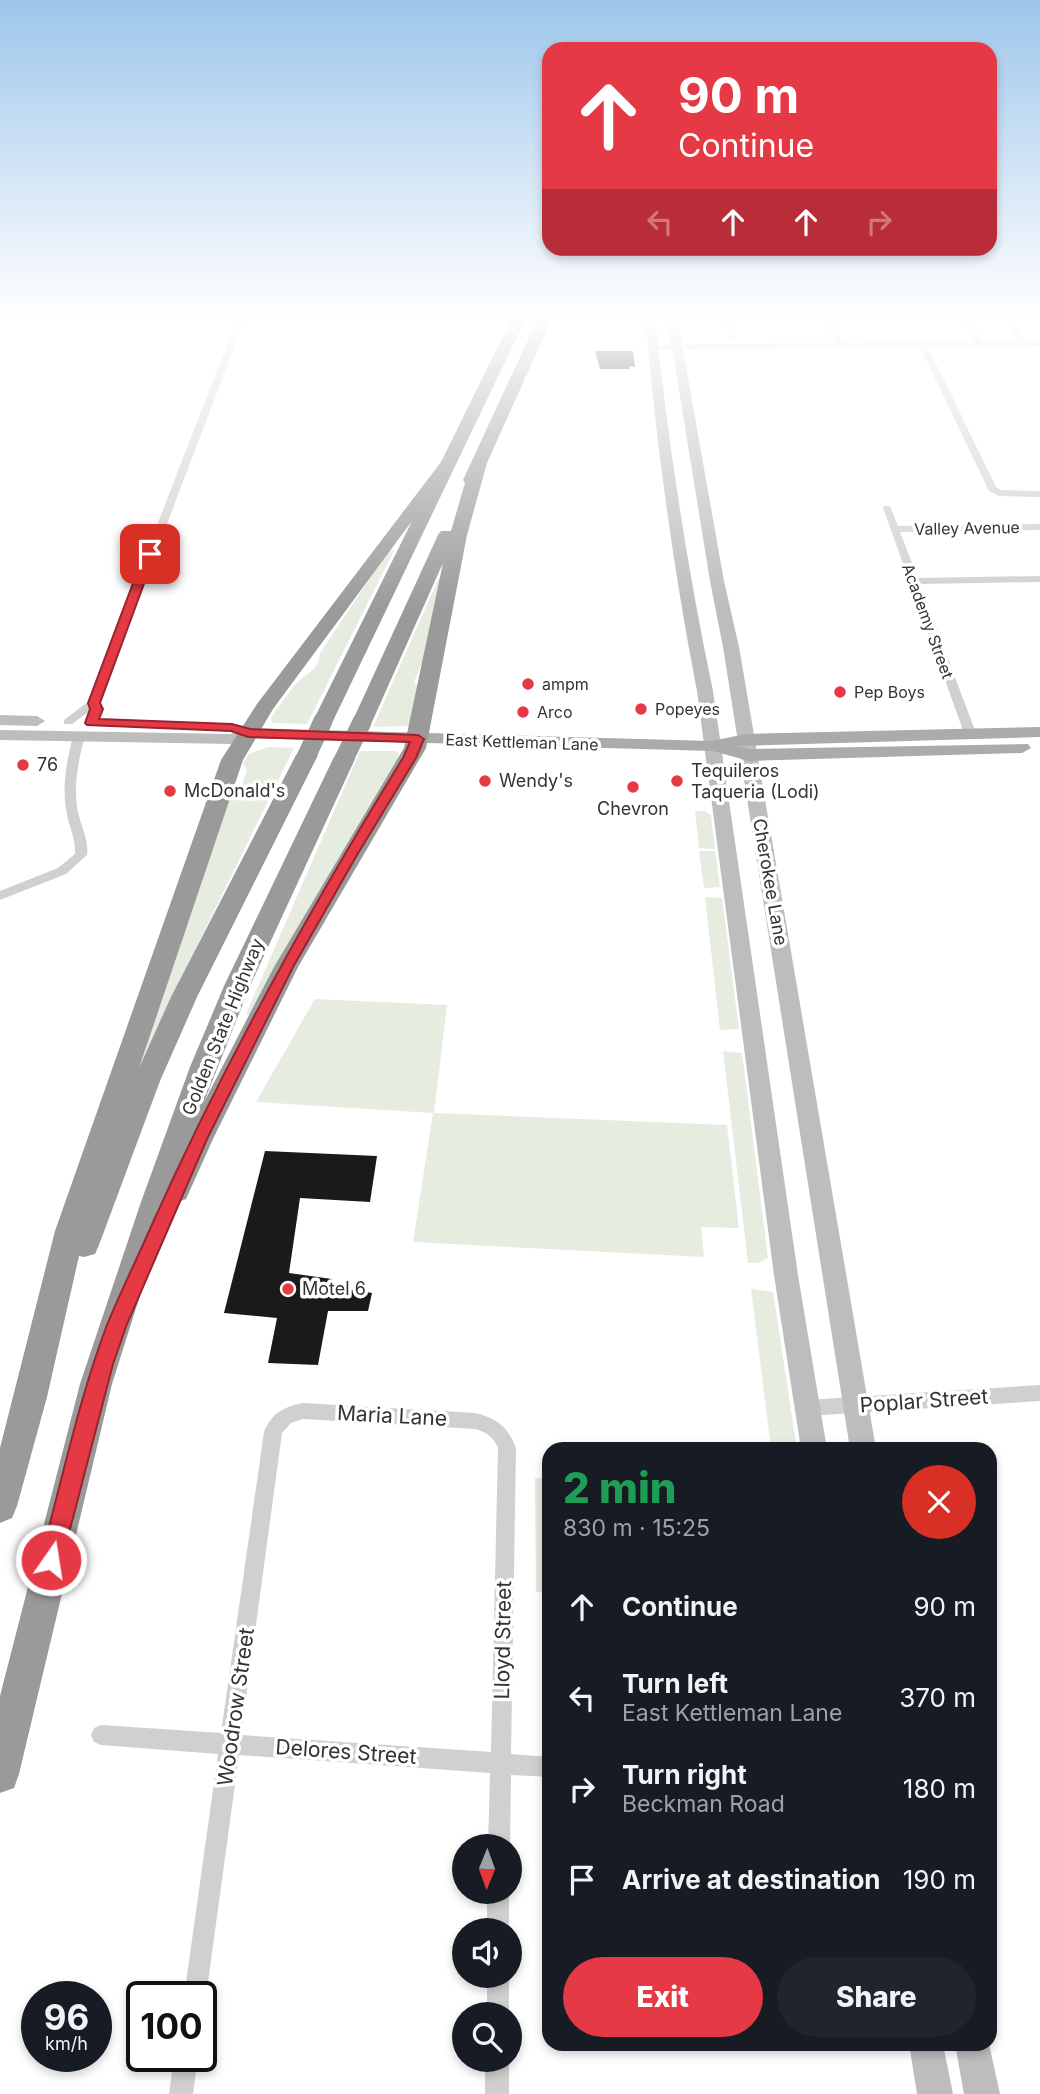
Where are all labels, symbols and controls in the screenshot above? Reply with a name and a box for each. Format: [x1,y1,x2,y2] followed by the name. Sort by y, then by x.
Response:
[678,66,799,125] text: 90 m
[563,70,654,161] icon: ahead
[678,126,814,165] text: Continue
[641,203,679,241] icon: left
[714,203,752,241] icon: ahead
[787,203,825,241] icon: ahead
[860,203,898,241] icon: right
[914,517,1020,539] street label: Valley Avenue
[120,524,180,584] pin
[131,535,169,573] icon: arrive
[898,561,958,681] street label: Academy Street
[542,674,589,694] place label: ampm
[520,676,536,692] marker: ampm
[854,682,925,702] place label: Pep Boys
[832,684,848,700] marker: Pep Boys
[655,699,720,719] place label: Popeyes
[633,701,649,717] marker: Popeyes
[537,702,573,722] place label: Arco
[515,704,531,720] marker: Arco
[445,729,599,755] street label: East Kettleman Lane
[37,754,58,775] place label: 76
[15,757,31,773] marker: 76
[691,760,820,802] place label: Tequileros Taqueria (Lodi)
[499,770,573,791] place label: Wendy's
[477,773,493,789] marker: Wendy's
[669,773,685,789] marker: Tequileros Taqueria (Lodi)
[625,779,641,795] marker: Chevron
[184,780,285,801] place label: McDonald's
[162,783,178,799] marker: McDonald's
[597,798,669,819] place label: Chevron
[749,817,792,947] street label: Cherokee Lane
[177,935,268,1118] street label: Golden State Highway
[302,1278,366,1299] place label: Motel 6
[280,1281,296,1297] marker: Motel 6
[859,1384,989,1417] street label: Poplar Street
[336,1400,448,1431] street label: Maria Lane
[563,1462,677,1513] text: 2 min
[902,1465,976,1539] button: close
[563,1514,710,1542] text: 830 m · 15:25
[14,1523,88,1597] position arrow
[489,1580,516,1699] street label: Lloyd Street
[563,1588,601,1626] icon: ahead
[622,1591,738,1622] text: Continue
[913,1591,976,1622] text: 90 m
[212,1626,259,1788] street label: Woodrow Street
[622,1668,728,1699] text: Turn left
[563,1679,601,1717] icon: left
[899,1682,976,1713] text: 370 m
[622,1699,842,1727] text: East Kettleman Lane
[275,1734,417,1769] street label: Delores Street
[622,1759,747,1790] text: Turn right
[563,1770,601,1808] icon: right
[903,1773,976,1804] text: 180 m
[622,1790,785,1818] text: Beckman Road
[452,1834,522,1904] north arrow
[452,1834,522,2072] map controls
[563,1861,601,1899] icon: arrive
[622,1864,881,1895] text: Arrive at destination
[903,1864,976,1895] text: 190 m
[452,1918,522,1988] button: sound
[563,1957,763,2037] button: Exit
[777,1957,976,2037] button: Share
[126,1981,217,2072] speed limit sign: 100
[44,1996,89,2038] text: 96
[452,2002,522,2072] button: search
[45,2033,88,2054] text: km/h

